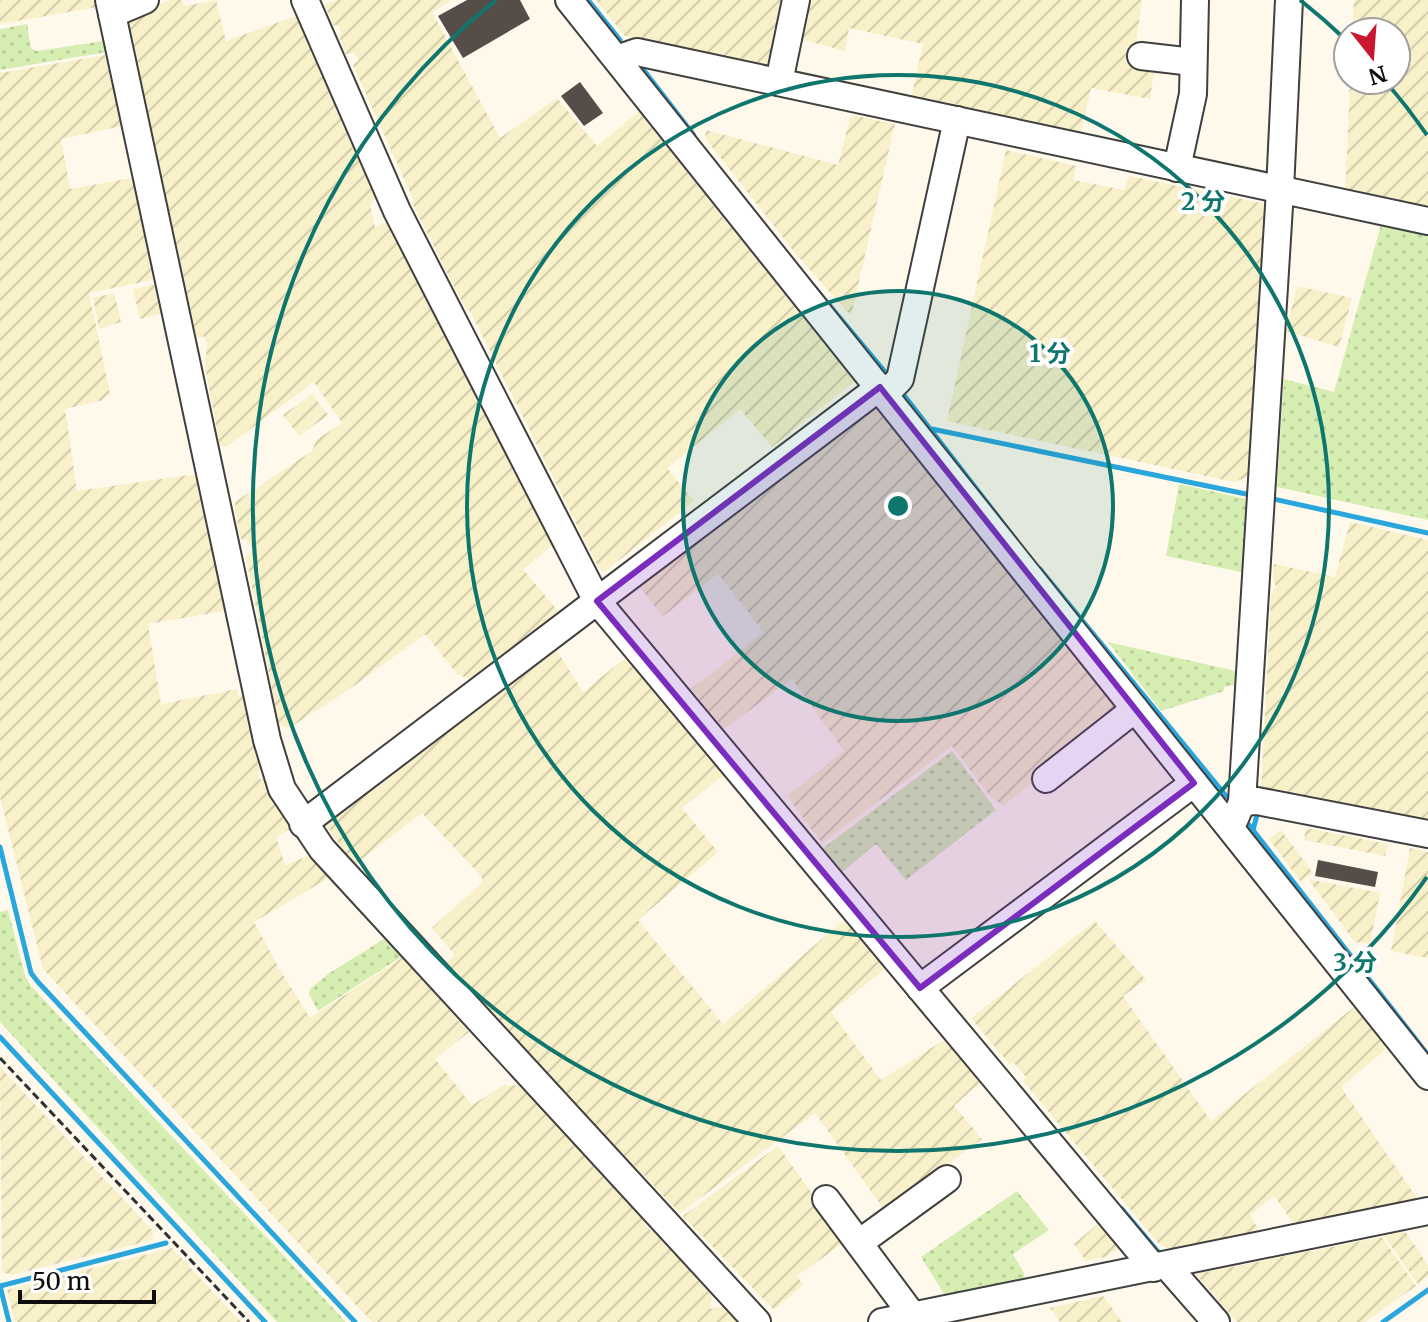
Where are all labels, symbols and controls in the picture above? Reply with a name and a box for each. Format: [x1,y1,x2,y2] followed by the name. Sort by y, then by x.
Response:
[1332,16,1412,96] north arrow
[1365,59,1390,91] text: N
[1181,186,1225,217] text: 2 分
[1030,338,1070,369] text: 1 分
[884,492,912,520] centre of rings
[1333,947,1377,978] text: 3 分
[20,1254,154,1304] scale bar
[32,1266,91,1297] text: 50 m

